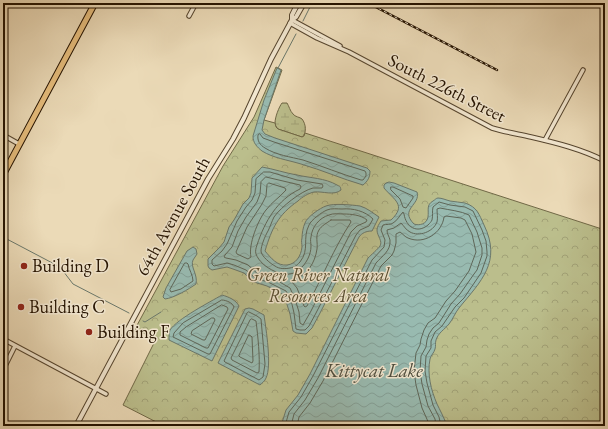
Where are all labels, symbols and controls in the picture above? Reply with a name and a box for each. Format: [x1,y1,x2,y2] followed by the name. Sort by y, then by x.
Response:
[384,48,510,127] street label: South 226th Street
[130,152,215,279] street label: 64th Avenue South
[32,254,109,277] place label: Building D
[19,261,29,271] marker: Building D
[247,263,390,307] park label: Green River Natural Resources Area
[29,295,105,318] place label: Building C
[16,302,26,312] marker: Building C
[97,320,169,343] place label: Building F
[84,327,94,337] marker: Building F
[324,358,423,383] water label: Kittycat Lake

